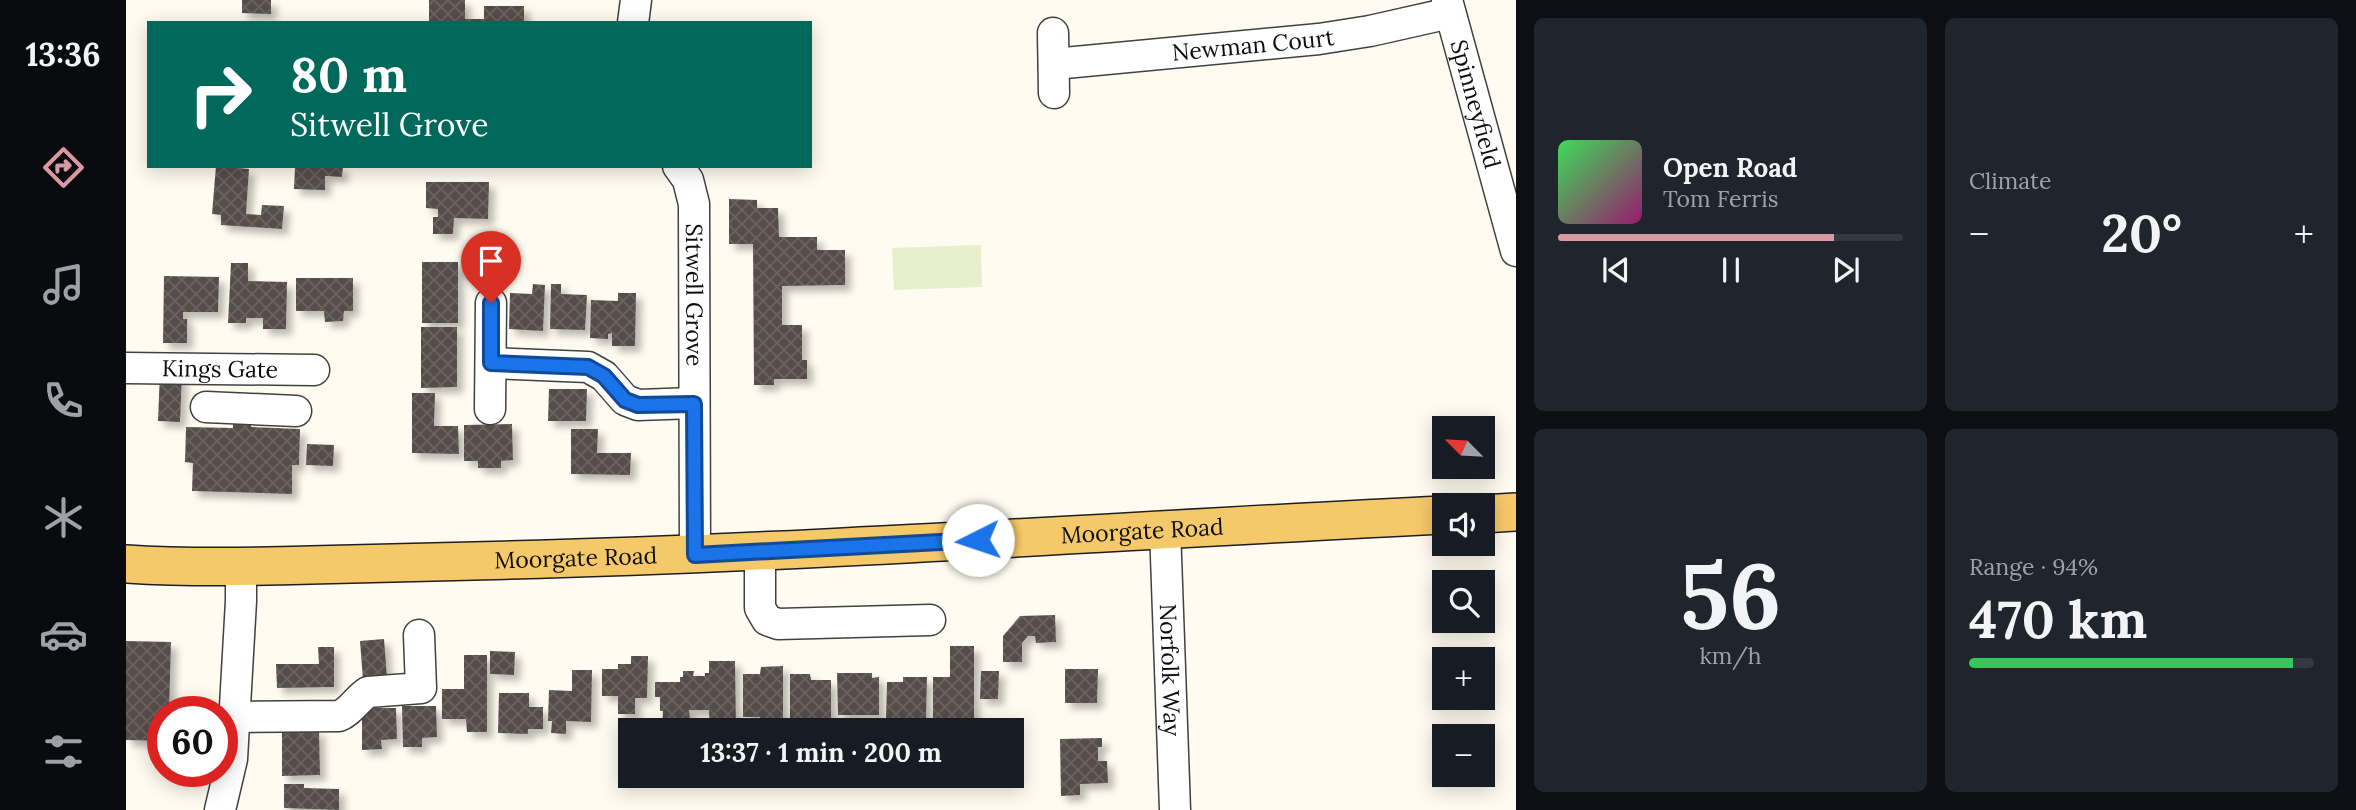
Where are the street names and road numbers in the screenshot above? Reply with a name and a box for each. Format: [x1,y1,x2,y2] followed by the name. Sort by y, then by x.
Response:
[1171,22,1336,67] street label: Newman Court
[1445,36,1508,172] street label: Spinneyfield
[680,224,709,367] street label: Sitwell Grove
[162,353,278,384] street label: Kings Gate
[1060,512,1225,550] street label: Moorgate Road
[494,540,658,574] street label: Moorgate Road
[1154,603,1187,737] street label: Norfolk Way

